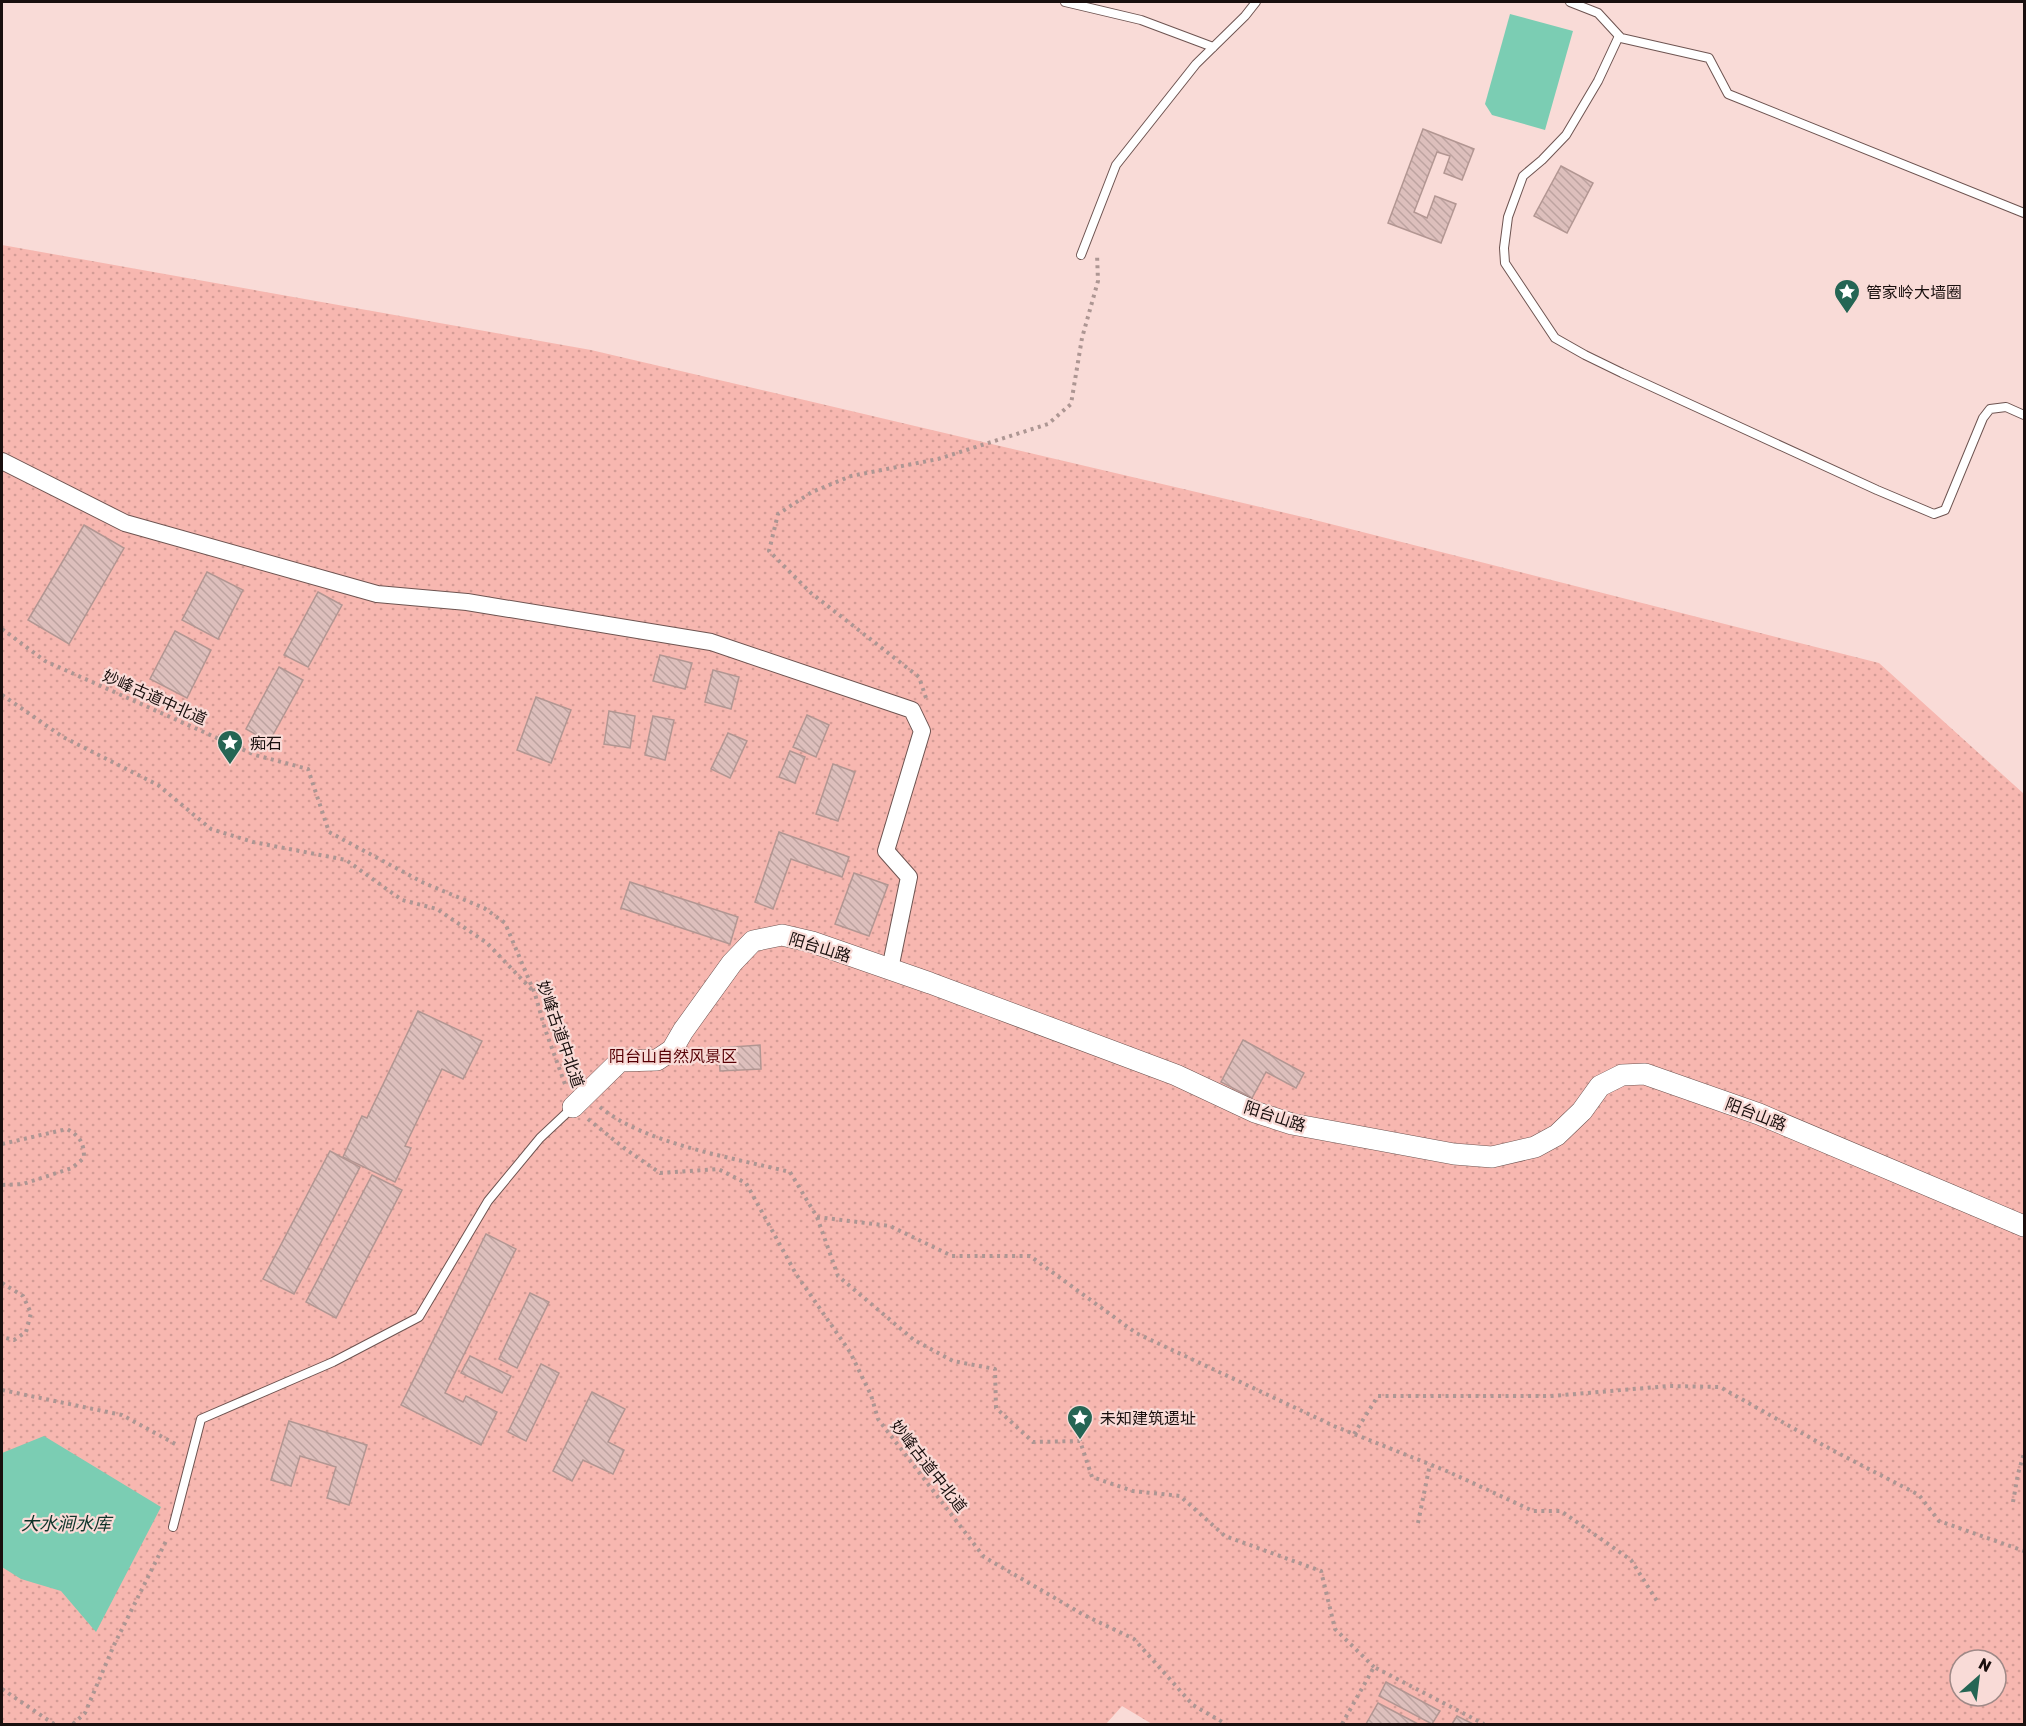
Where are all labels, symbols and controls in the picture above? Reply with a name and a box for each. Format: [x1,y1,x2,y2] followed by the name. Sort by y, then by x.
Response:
[1832,277,1862,315] place icon: 管家岭大墙圈
[1866,283,1962,302] place label: 管家岭大墙圈
[100,666,210,729] street label: 妙峰古道中北道
[215,728,245,766] place icon: 痴石
[250,734,282,753] place label: 痴石
[786,929,853,966] street label: 阳台山路
[533,978,588,1090] street label: 妙峰古道中北道
[609,1047,737,1066] park label: 阳台山自然风景区
[1723,1094,1789,1135] street label: 阳台山路
[1241,1098,1308,1135] street label: 阳台山路
[1065,1403,1095,1441] place icon: 未知建筑遗址
[1100,1409,1196,1428] place label: 未知建筑遗址
[887,1416,971,1516] street label: 妙峰古道中北道
[21,1513,114,1535] water label: 大水涧水库
[1948,1648,2008,1708] north arrow
[1975,1654,1994,1676] text: N

